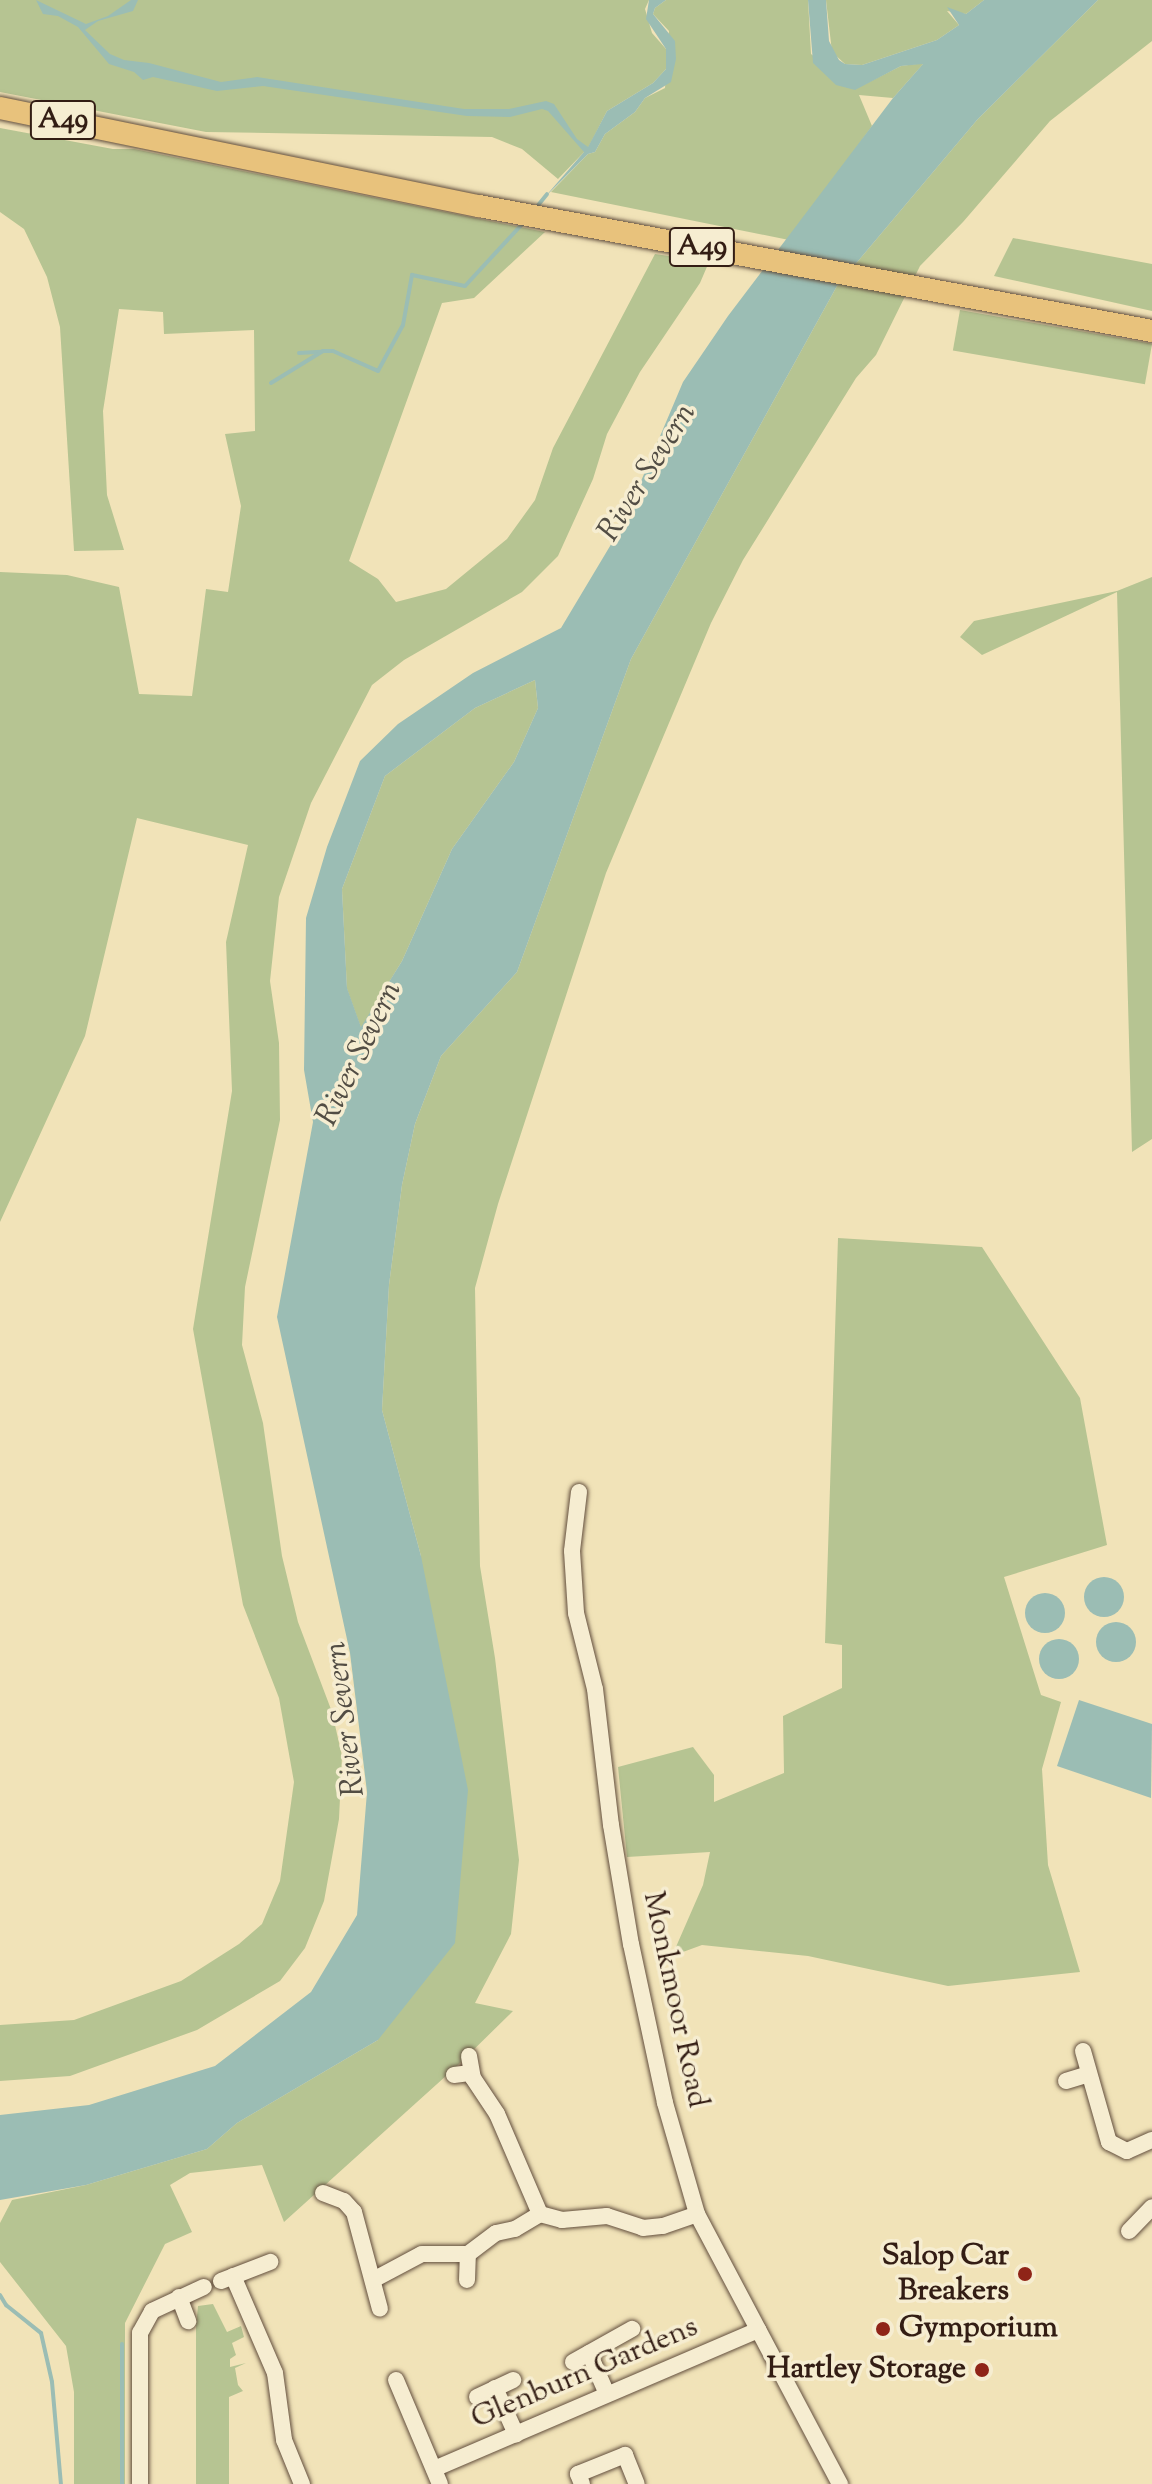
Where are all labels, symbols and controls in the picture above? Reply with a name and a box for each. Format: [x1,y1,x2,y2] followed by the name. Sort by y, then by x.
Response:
[29,96,97,144] road number: A49
[668,223,736,271] road number: A49
[590,397,706,549] water label: River Severn
[309,976,411,1132] water label: River Severn
[317,1639,375,1799] water label: River Severn
[634,1889,714,2111] street label: Monkmoor Road
[882,2239,1009,2310] place label: Salop Car Breakers
[1016,2265,1034,2283] marker: Salop Car Breakers
[466,2310,704,2438] street label: Glenburn Gardens
[899,2311,1058,2347] place label: Gymporium
[874,2320,892,2338] marker: Gymporium
[767,2352,966,2388] place label: Hartley Storage
[973,2361,991,2379] marker: Hartley Storage

